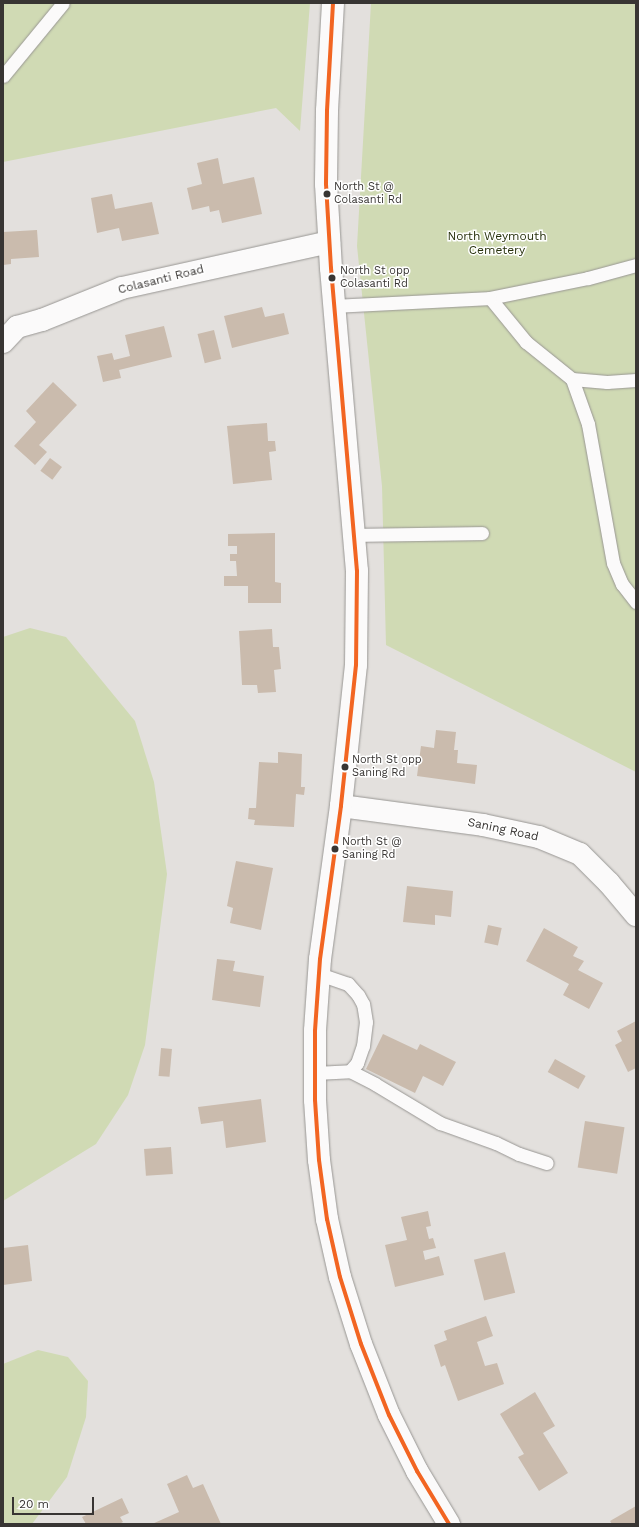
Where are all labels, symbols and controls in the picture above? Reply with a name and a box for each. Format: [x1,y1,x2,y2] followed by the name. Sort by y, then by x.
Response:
[334,181,402,207] place label: North St @ Colasanti Rd
[322,189,332,199] marker: North St @ Colasanti Rd
[447,230,547,258] park label: North Weymouth Cemetery
[117,262,205,298] street label: Colasanti Road
[340,265,410,291] place label: North St opp Colasanti Rd
[327,273,337,283] marker: North St opp Colasanti Rd
[352,754,422,780] place label: North St opp Saning Rd
[340,762,350,772] marker: North St opp Saning Rd
[466,815,540,845] street label: Saning Road
[342,836,402,862] place label: North St @ Saning Rd
[330,844,340,854] marker: North St @ Saning Rd
[14,1489,96,1515] scale bar
[19,1497,49,1511] text: 20 m

